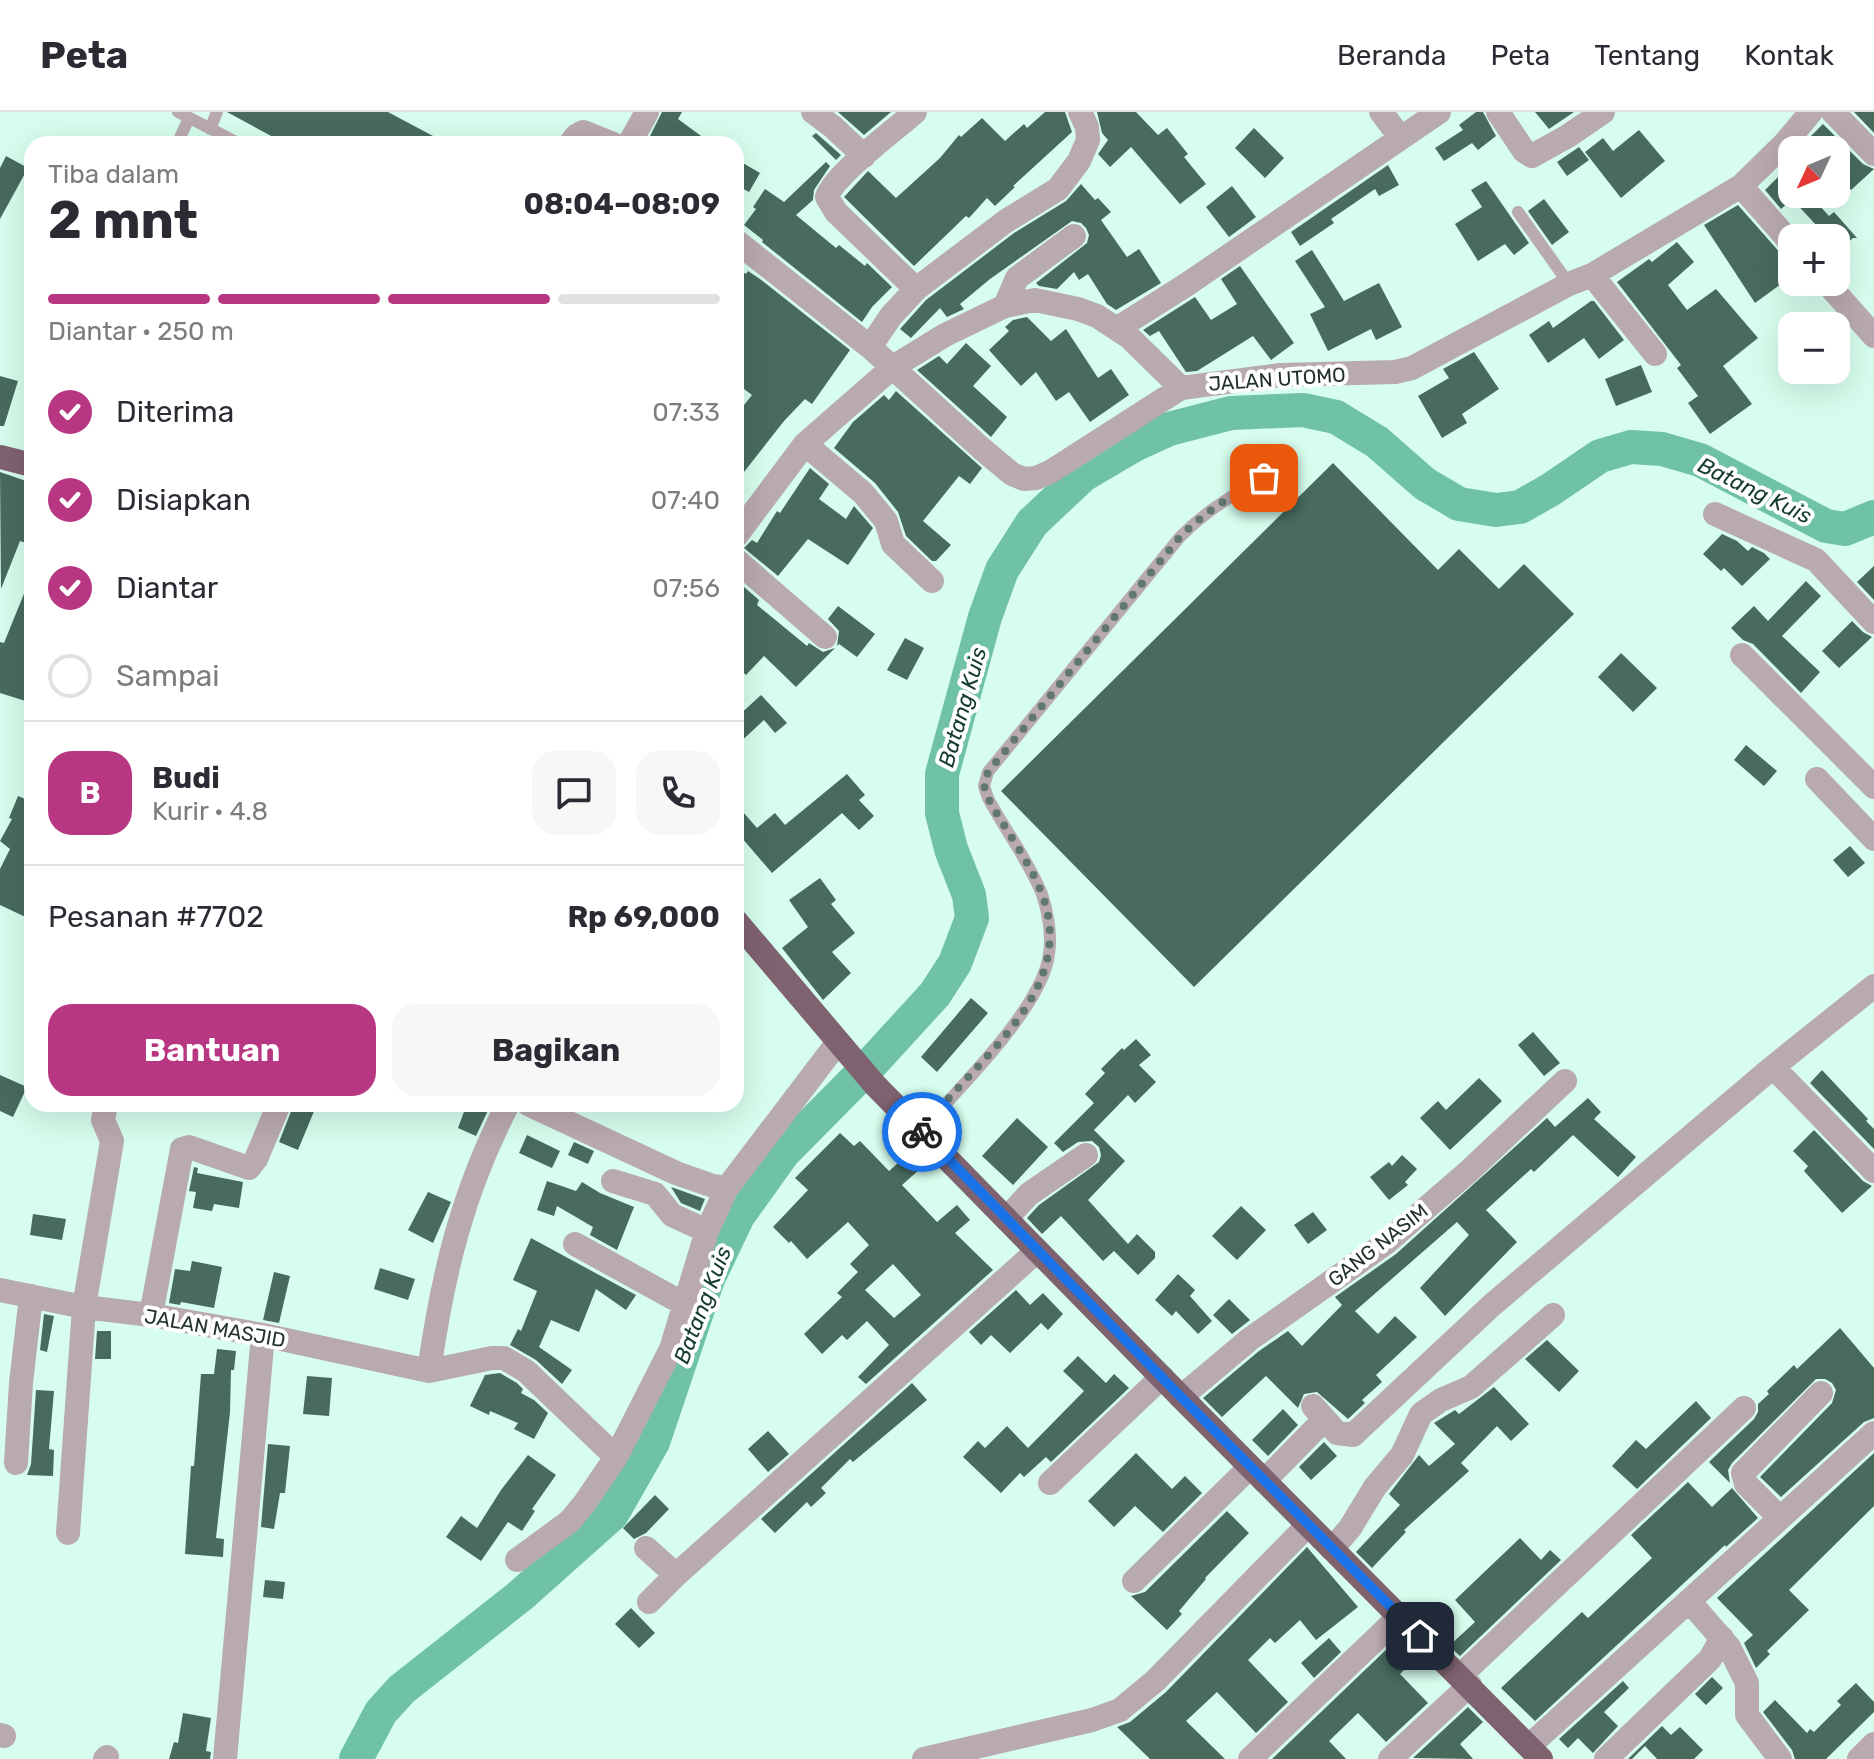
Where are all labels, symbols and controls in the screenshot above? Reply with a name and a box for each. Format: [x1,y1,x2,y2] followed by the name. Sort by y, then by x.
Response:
[40,32,128,78] text: Peta
[1337,39,1446,72] text: Beranda
[1490,39,1550,72] text: Peta
[1594,39,1700,72] text: Tentang
[1744,39,1834,72] text: Kontak
[1778,136,1850,208] north arrow
[1778,136,1850,384] map controls
[48,159,179,190] text: Tiba dalam
[524,186,720,222] text: 08:04–08:09
[48,189,198,251] text: 2 mnt
[1778,224,1850,296] button: +
[1778,312,1850,384] button: −
[48,316,234,347] text: Diantar · 250 m
[1208,362,1346,396] street label: JALAN UTOMO
[48,390,92,434] icon: check
[116,394,234,430] text: Diterima
[652,397,720,428] text: 07:33
[1230,444,1298,512] pin
[1693,451,1816,530] water label: Batang Kuis
[1242,456,1286,500] icon: bag
[48,478,92,522] icon: check
[116,482,251,518] text: Disiapkan
[651,485,720,516] text: 07:40
[48,566,92,610] icon: check
[116,570,218,606] text: Diantar
[652,573,720,604] text: 07:56
[933,644,992,770] water label: Batang Kuis
[116,658,220,694] text: Sampai
[532,751,616,835] button: chat
[636,751,720,835] button: phone
[152,760,220,796] text: Budi
[79,775,101,811] text: B
[152,796,268,827] text: Kurir · 4.8
[48,899,264,935] text: Pesanan #7702
[567,899,720,935] text: Rp 69,000
[48,1004,376,1096] button: Bantuan
[392,1004,720,1096] button: Bagikan
[882,1092,962,1172] courier
[900,1110,944,1154] icon: bike
[1323,1199,1433,1291] street label: GANG NASIM
[668,1243,737,1368] water label: Batang Kuis
[143,1304,287,1352] street label: JALAN MASJID
[1386,1602,1454,1670] pin
[1398,1614,1442,1658] icon: home

